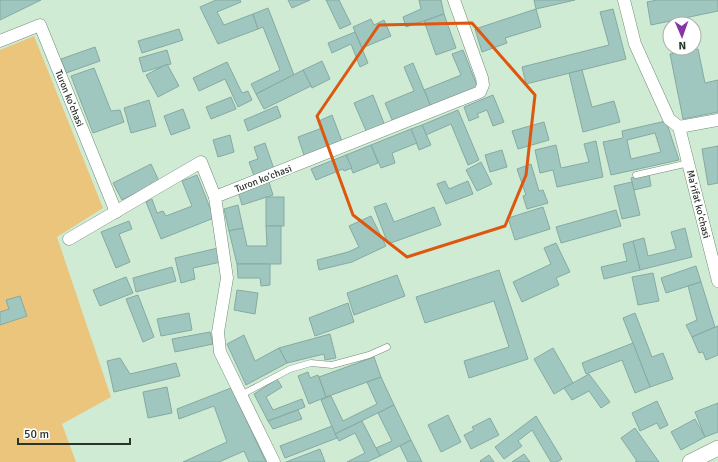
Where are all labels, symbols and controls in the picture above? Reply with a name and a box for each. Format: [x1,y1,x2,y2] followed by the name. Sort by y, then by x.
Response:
[662,16,702,56] north arrow
[678,39,686,52] text: N
[52,68,86,129] street label: Turon ko'chasi
[233,163,294,195] street label: Turon koʻchasi
[684,169,712,240] street label: Ma'rifat ko'chasi
[18,420,130,446] scale bar
[24,427,49,442] text: 50 m

